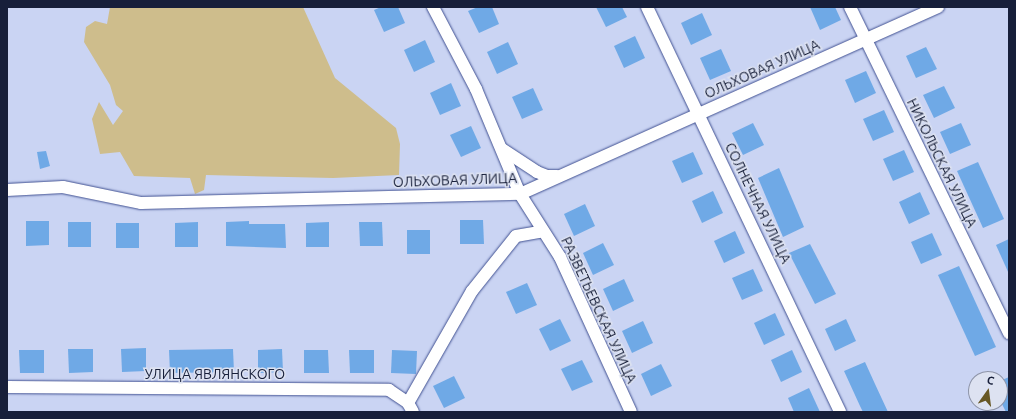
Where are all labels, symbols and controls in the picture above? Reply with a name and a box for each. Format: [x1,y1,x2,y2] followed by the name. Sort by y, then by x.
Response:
[702,36,822,102] street label: ОЛЬХОВАЯ УЛИЦА
[903,96,981,230] street label: НИКОЛЬСКАЯ УЛИЦА
[721,140,795,266] street label: СОЛНЕЧНАЯ УЛИЦА
[393,169,517,191] street label: ОЛЬХОВАЯ УЛИЦА
[558,234,640,386] street label: РАЗВЕТЬЕВСКАЯ УЛИЦА
[145,366,285,382] street label: УЛИЦА ЯВЛЯНСКОГО
[968,371,1008,411] north arrow
[986,374,996,387] text: С

